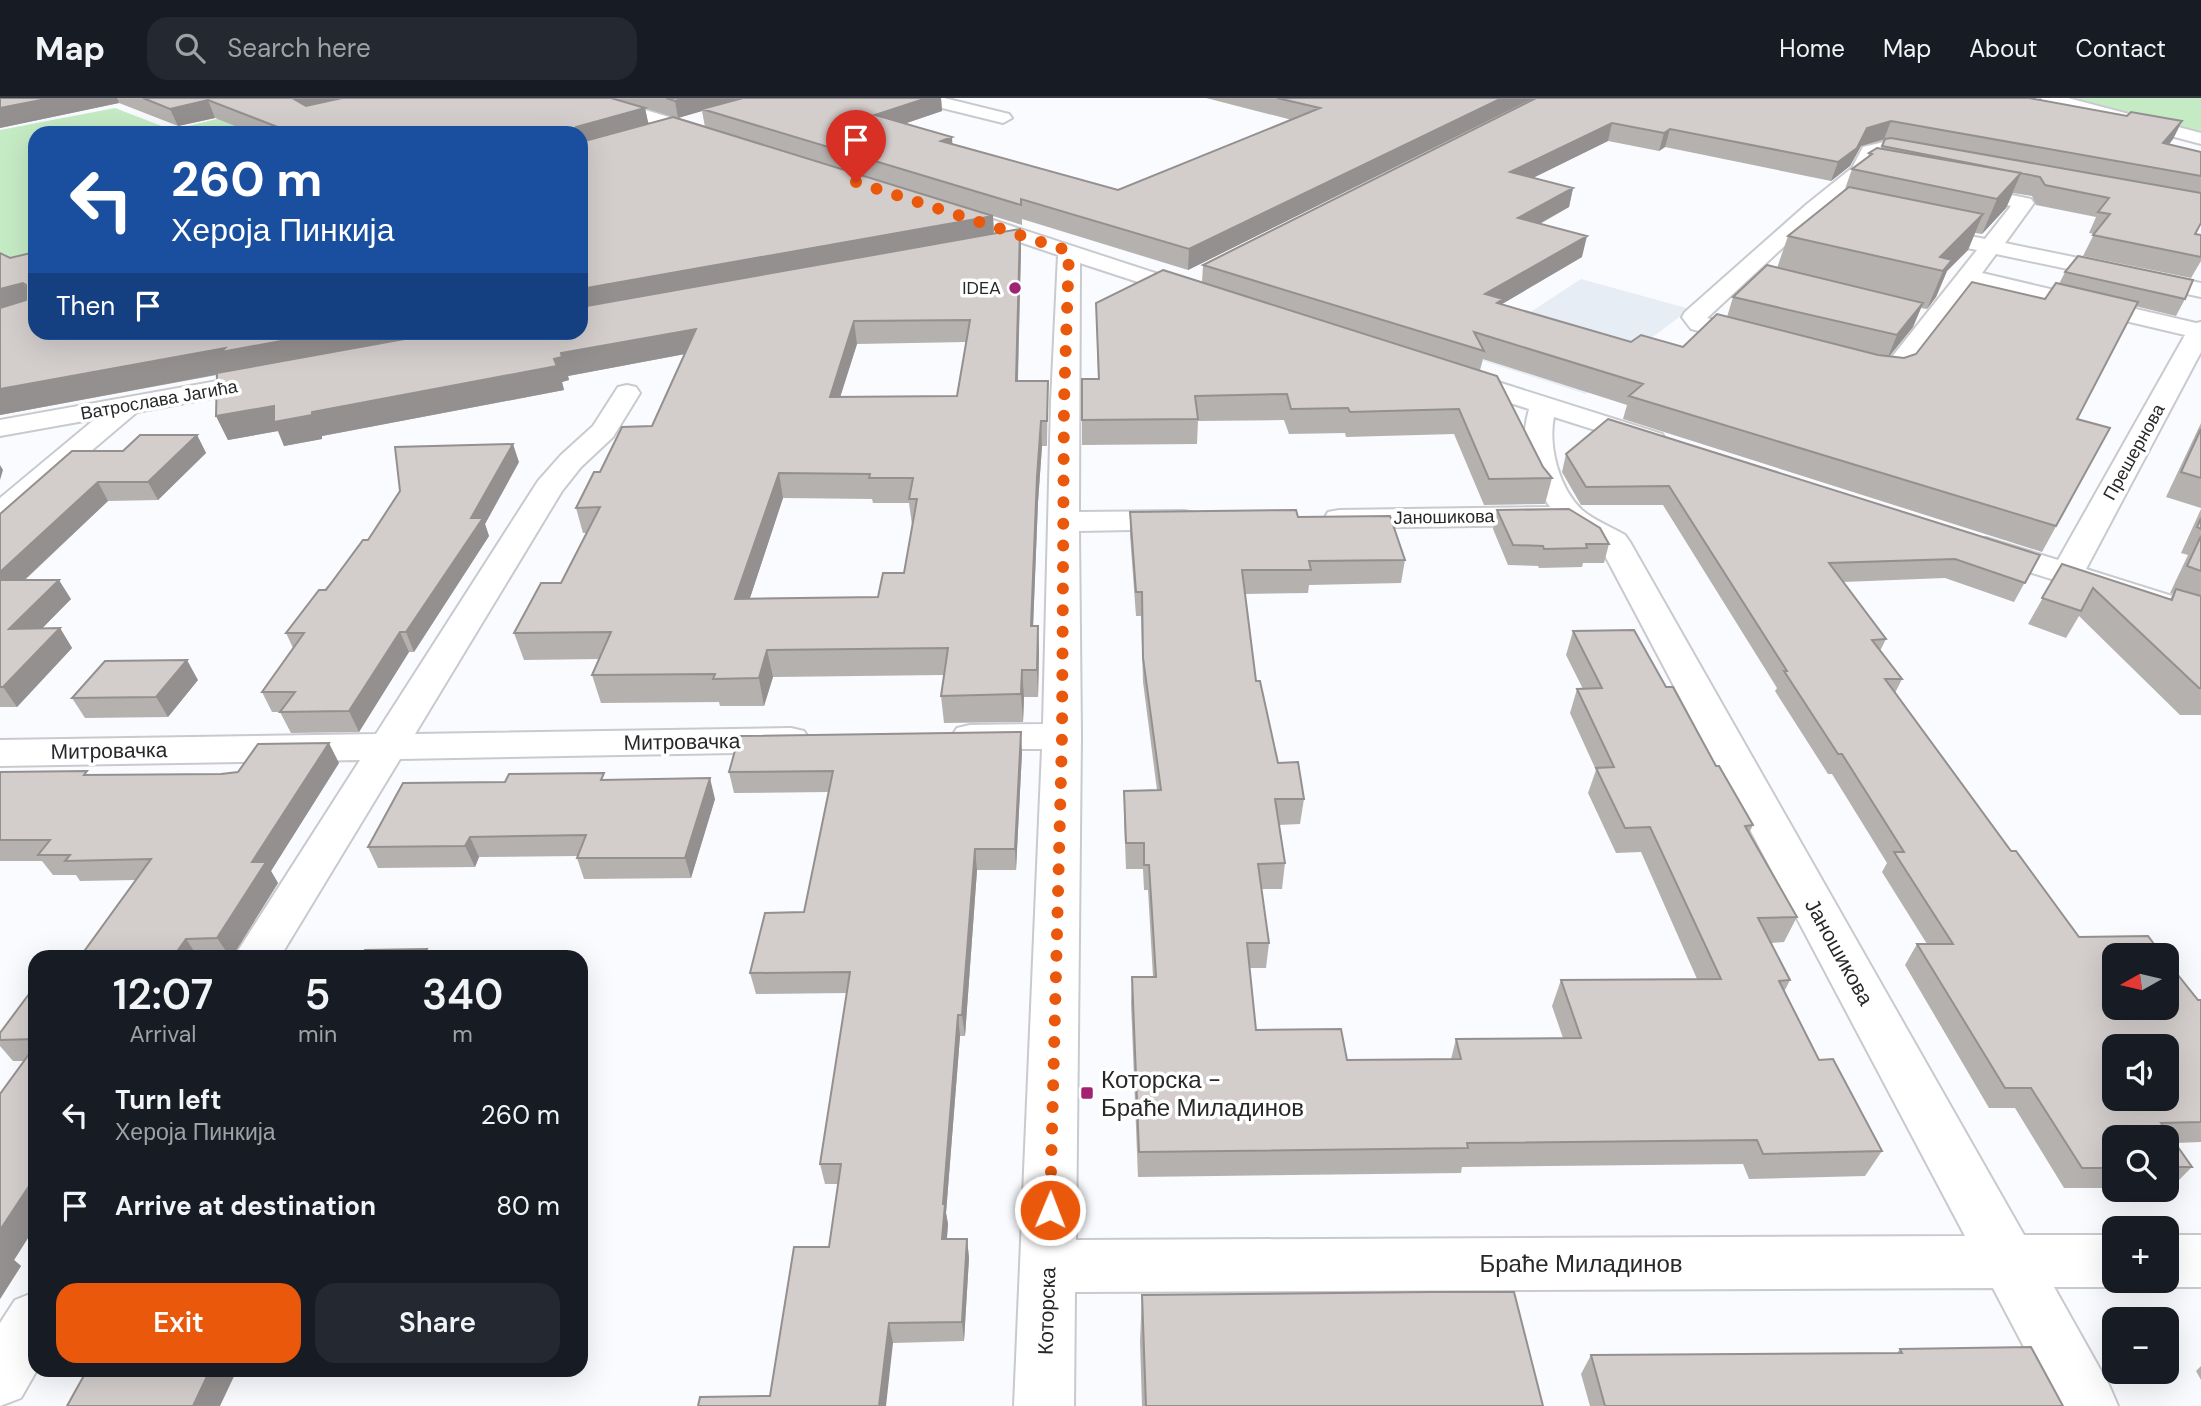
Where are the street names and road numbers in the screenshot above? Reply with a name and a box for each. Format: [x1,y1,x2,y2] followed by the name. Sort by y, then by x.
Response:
[79,374,240,426] street label: Ватрослава Јагића
[2098,399,2171,505] street label: Прешернова
[1393,504,1496,530] street label: Јаношикова
[623,727,741,757] street label: Митровачка
[50,736,168,766] street label: Митровачка
[1798,894,1880,1011] street label: Јаношикова
[1479,1248,1683,1279] street label: Браће Миладинов
[1031,1266,1063,1355] street label: Которска

